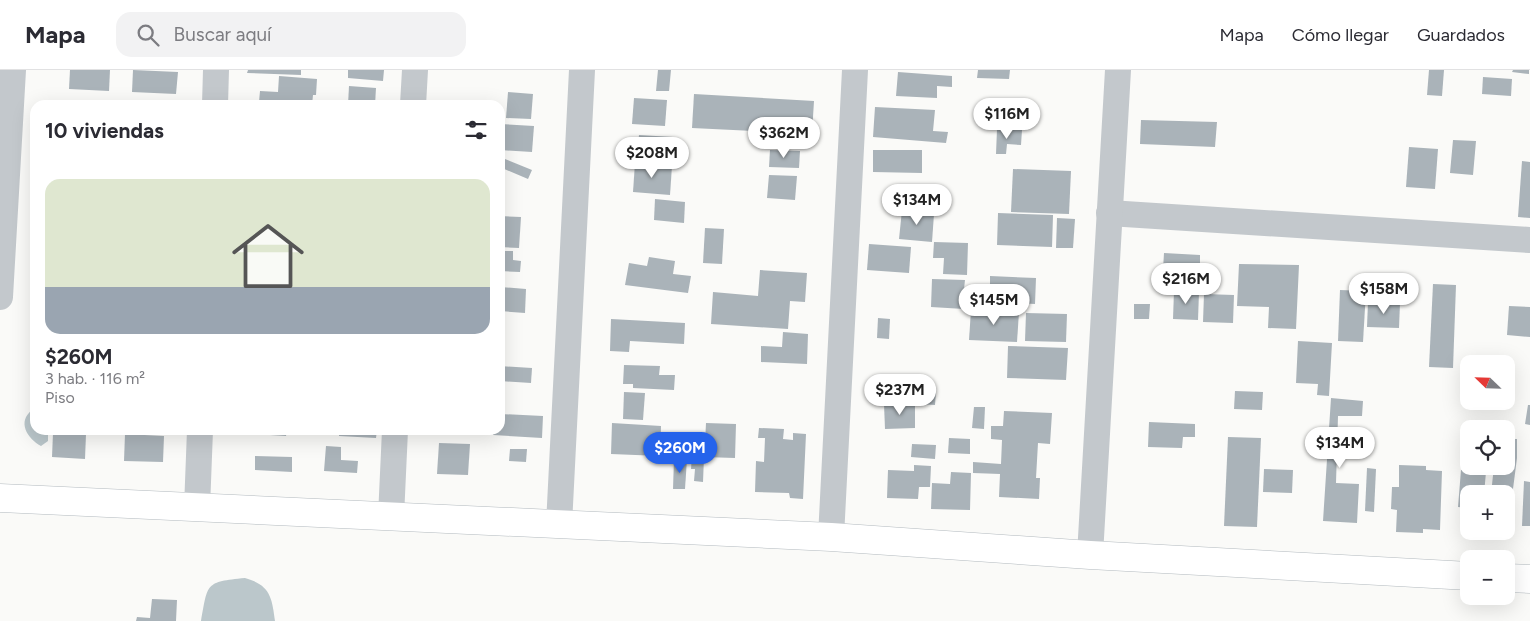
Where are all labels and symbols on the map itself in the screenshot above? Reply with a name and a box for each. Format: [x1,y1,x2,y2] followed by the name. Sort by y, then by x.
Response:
[972,98,1042,140] pin: $116M
[749,116,819,159] pin: $362M
[617,136,687,179] pin: $208M
[882,184,952,226] pin: $134M
[1151,262,1221,305] pin: $216M
[1349,272,1419,315] pin: $158M
[959,284,1029,326] pin: $145M
[1460,355,1515,410] north arrow
[865,374,935,416] pin: $237M
[1305,426,1375,469] pin: $134M
[645,432,715,474] pin: $260M

